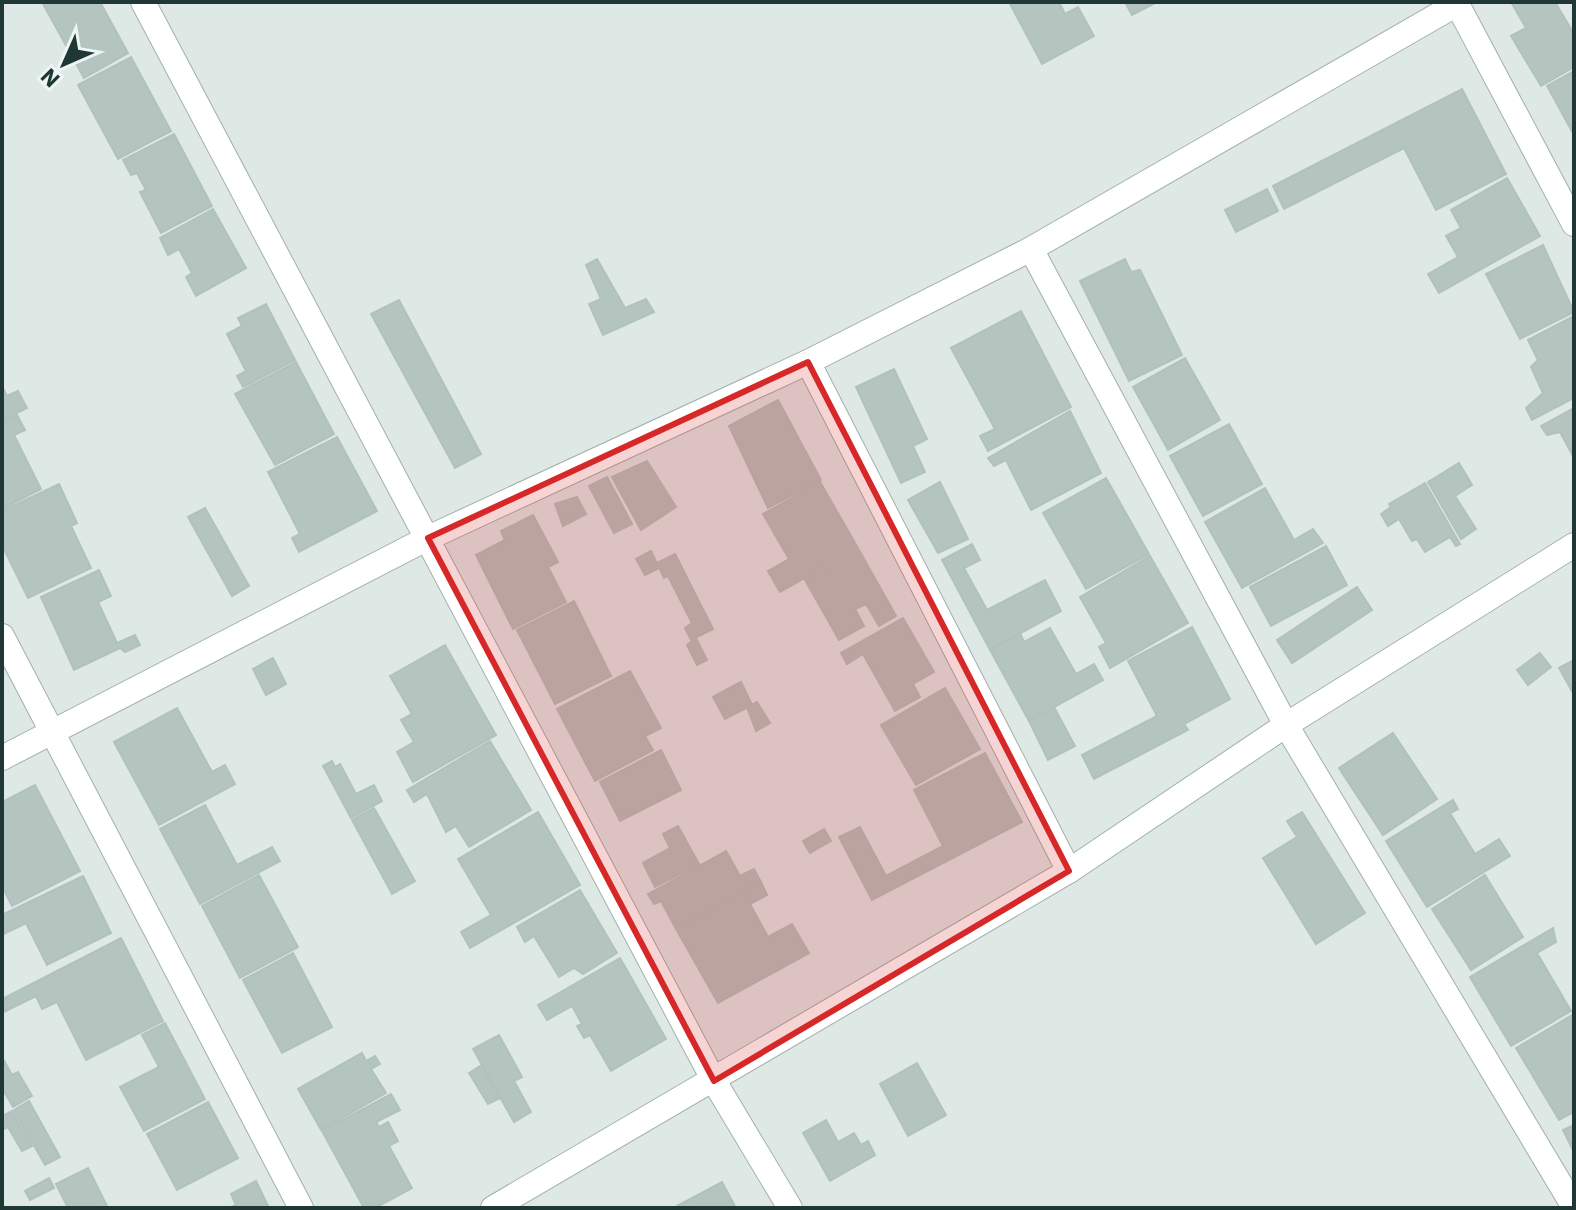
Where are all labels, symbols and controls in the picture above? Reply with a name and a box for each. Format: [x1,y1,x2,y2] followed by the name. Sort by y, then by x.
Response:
[24,24,104,104] north arrow
[34,63,65,94] text: N

